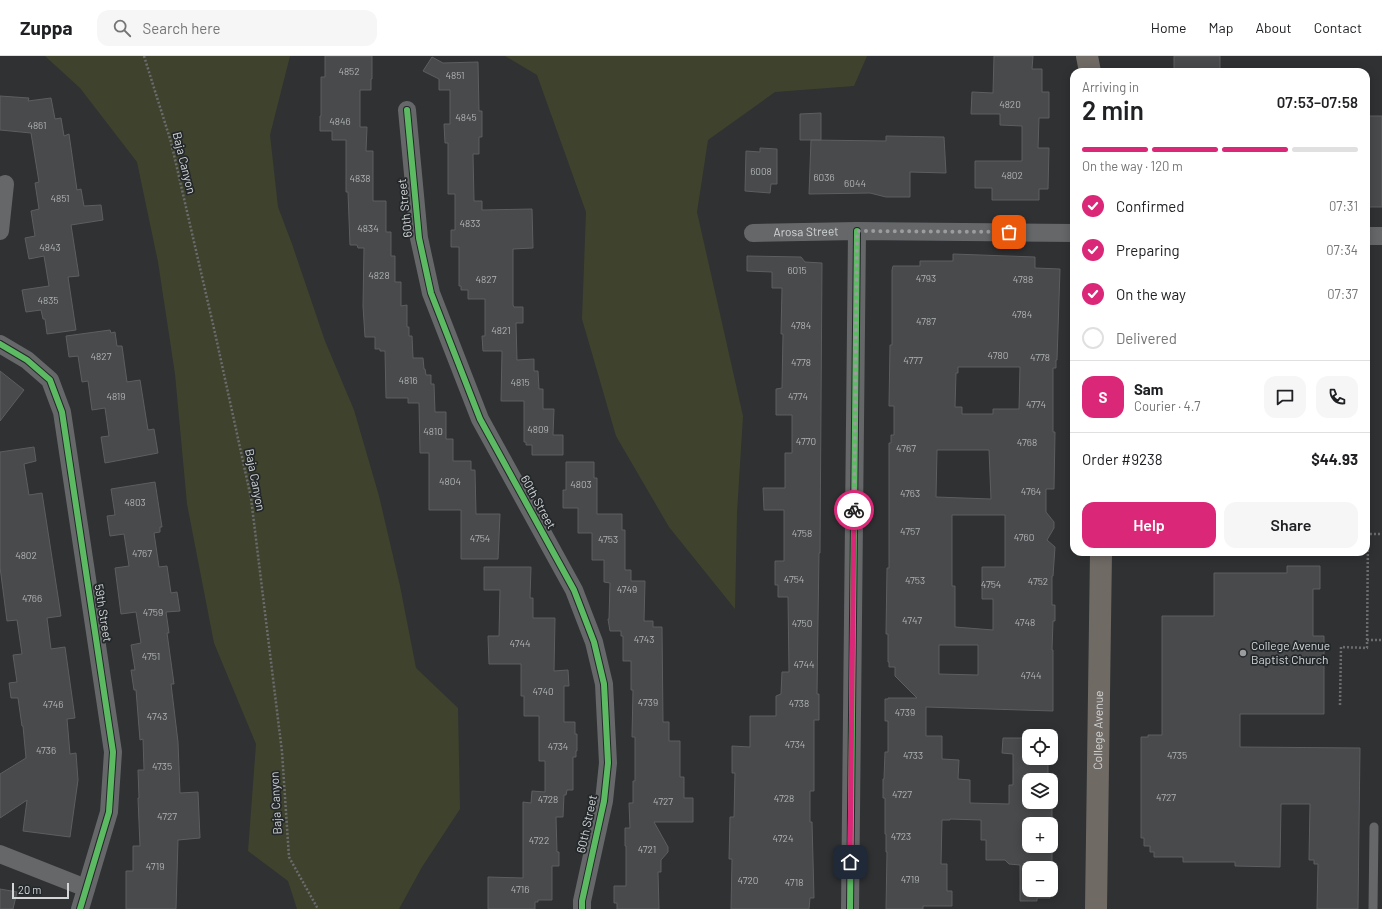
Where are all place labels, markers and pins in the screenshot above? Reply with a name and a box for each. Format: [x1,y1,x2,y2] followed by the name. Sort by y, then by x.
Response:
[992,215,1026,249] pin
[1251,638,1330,666] place label: College Avenue Baptist Church
[1238,648,1248,658] marker: College Avenue Baptist Church
[833,845,867,879] pin

